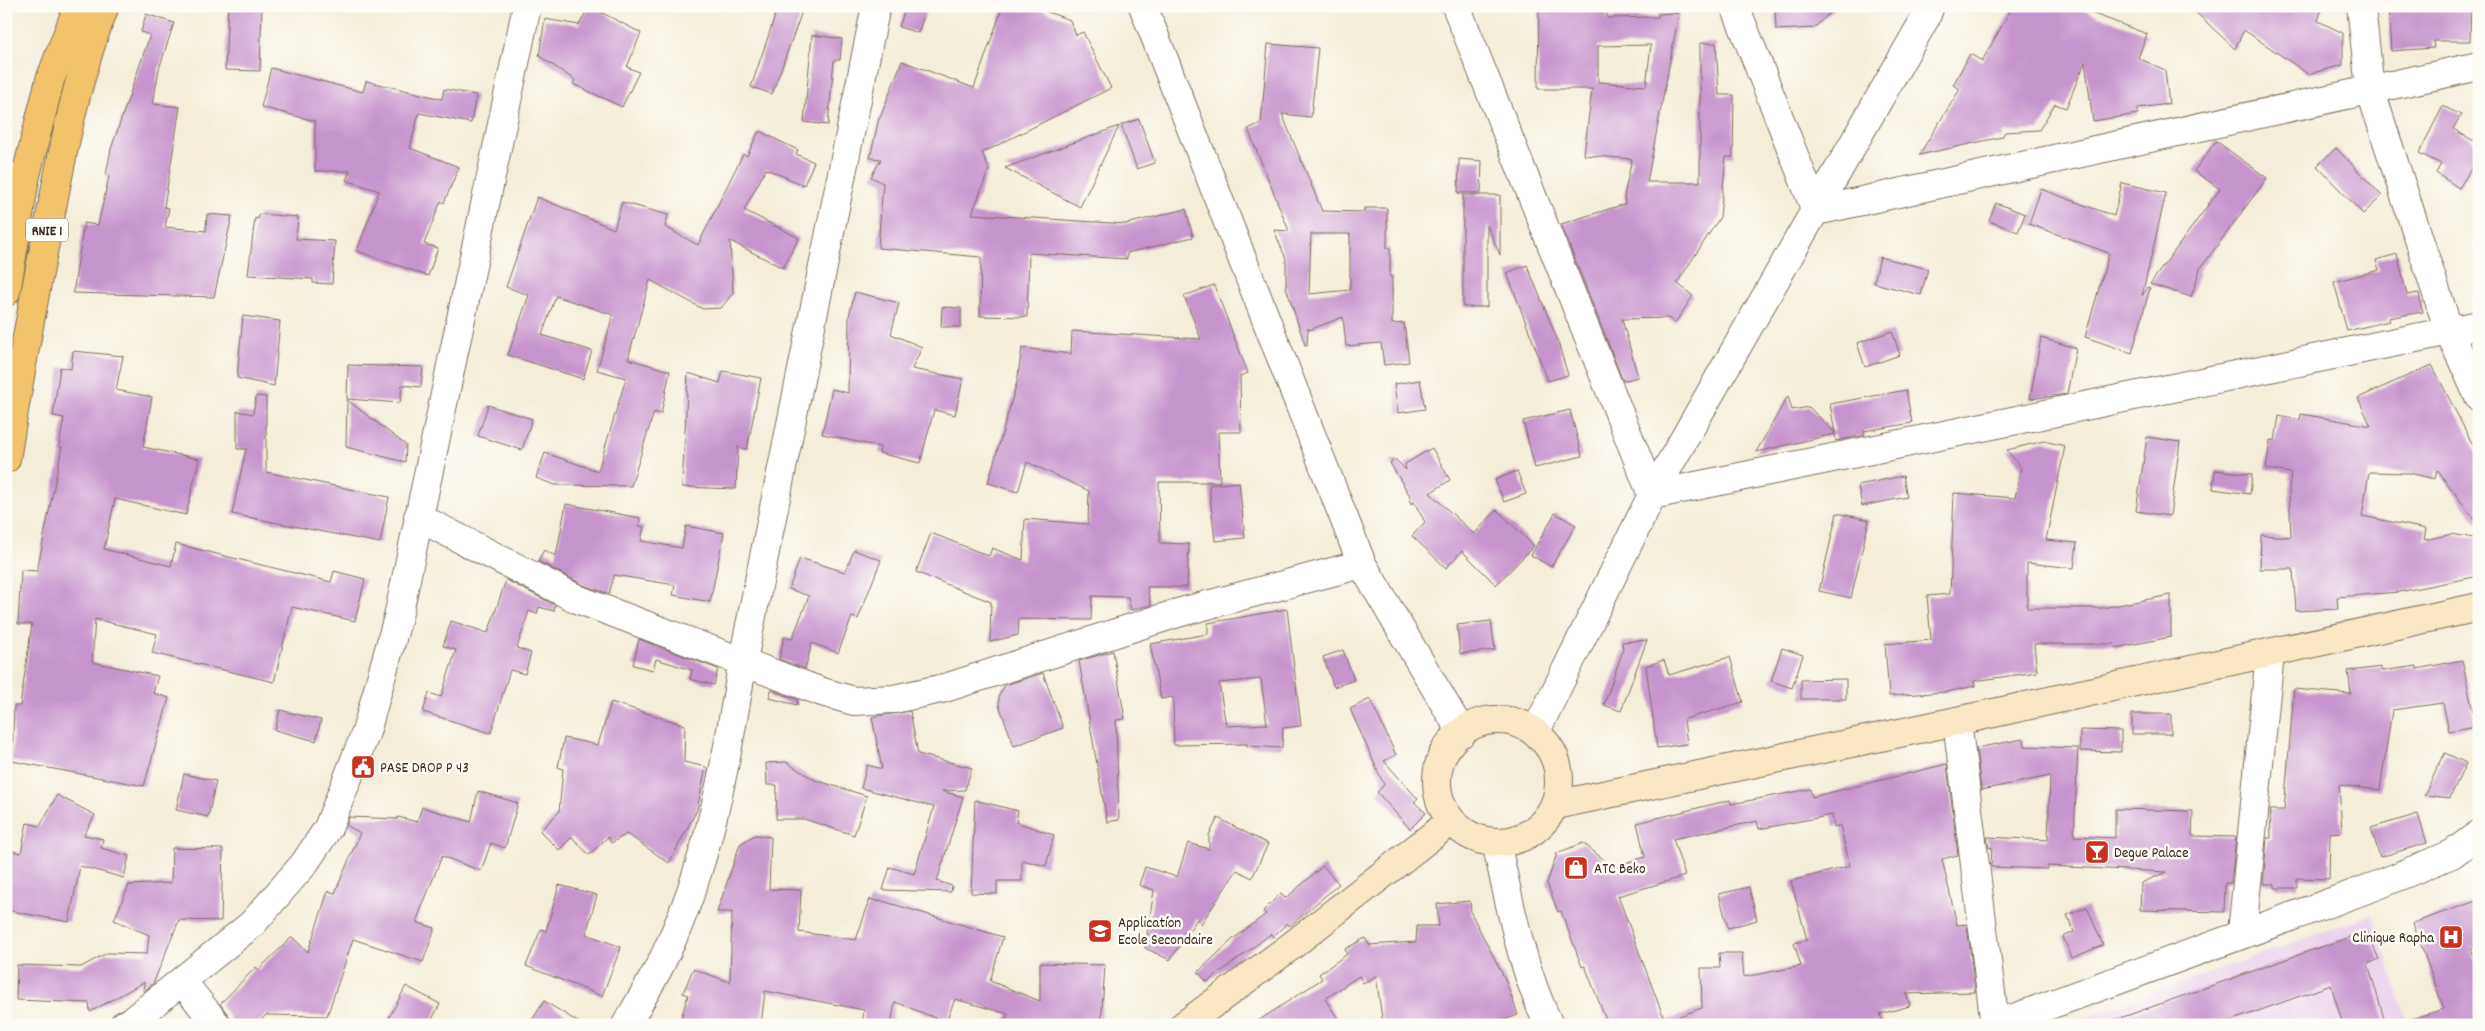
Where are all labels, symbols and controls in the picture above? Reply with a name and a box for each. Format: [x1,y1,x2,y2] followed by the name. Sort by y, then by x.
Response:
[26,218,68,242] road number: RNIE 1
[350,754,376,780] public building icon: PASE DROP P 43
[380,758,469,780] place label: PASE DROP P 43
[2084,839,2110,865] bar icon: Degue Palace
[2114,843,2189,865] place label: Degue Palace
[1563,855,1589,881] shop icon: ATC Beko
[1594,859,1646,881] place label: ATC Beko
[1118,913,1213,952] place label: Applicatíon Ecole Secondaire
[1087,918,1113,944] school or university icon: Applicatíon Ecole Secondaire
[2438,924,2464,950] hospital icon: Clinique Rapha
[2352,928,2435,950] place label: Clinique Rapha

